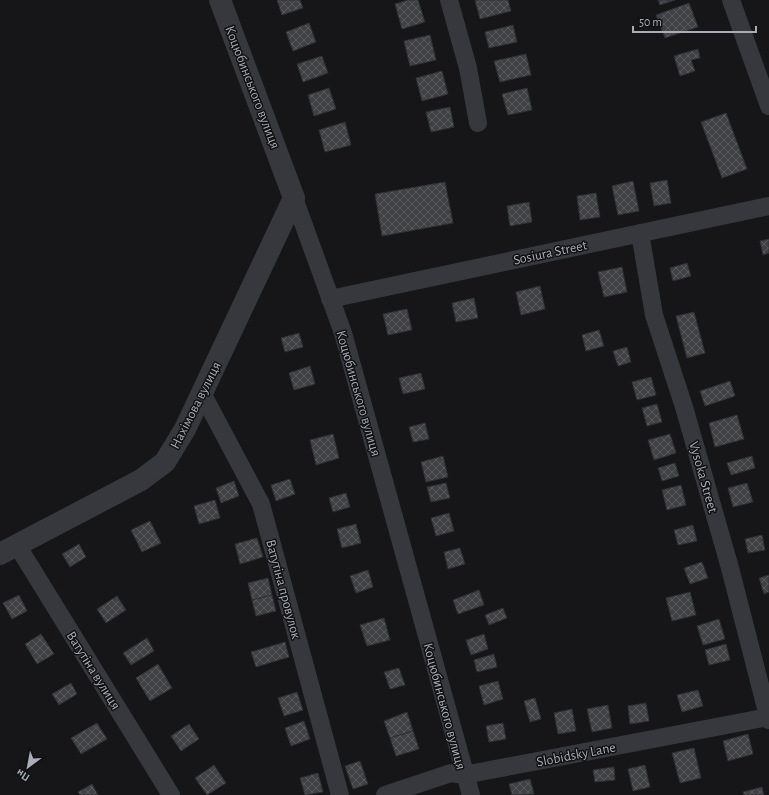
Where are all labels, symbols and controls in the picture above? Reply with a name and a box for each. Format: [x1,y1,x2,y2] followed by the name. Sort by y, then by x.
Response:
[633,8,756,34] scale bar
[639,16,662,28] text: 50 m
[222,24,282,151] street label: Коцюбинського вулиця
[512,238,589,268] street label: Sosiura Street
[333,329,383,458] street label: Коцюбинського вулиця
[168,360,224,451] street label: Нахімова вулиця
[686,440,720,515] street label: Vysoka Street
[263,538,303,641] street label: Ватутіна провулок
[64,629,123,712] street label: Ватутіна вулиця
[420,641,468,771] street label: Коцюбинського вулиця
[535,740,617,770] street label: Slobidsky Lane
[8,747,48,787] north arrow
[14,767,32,783] text: Пн

